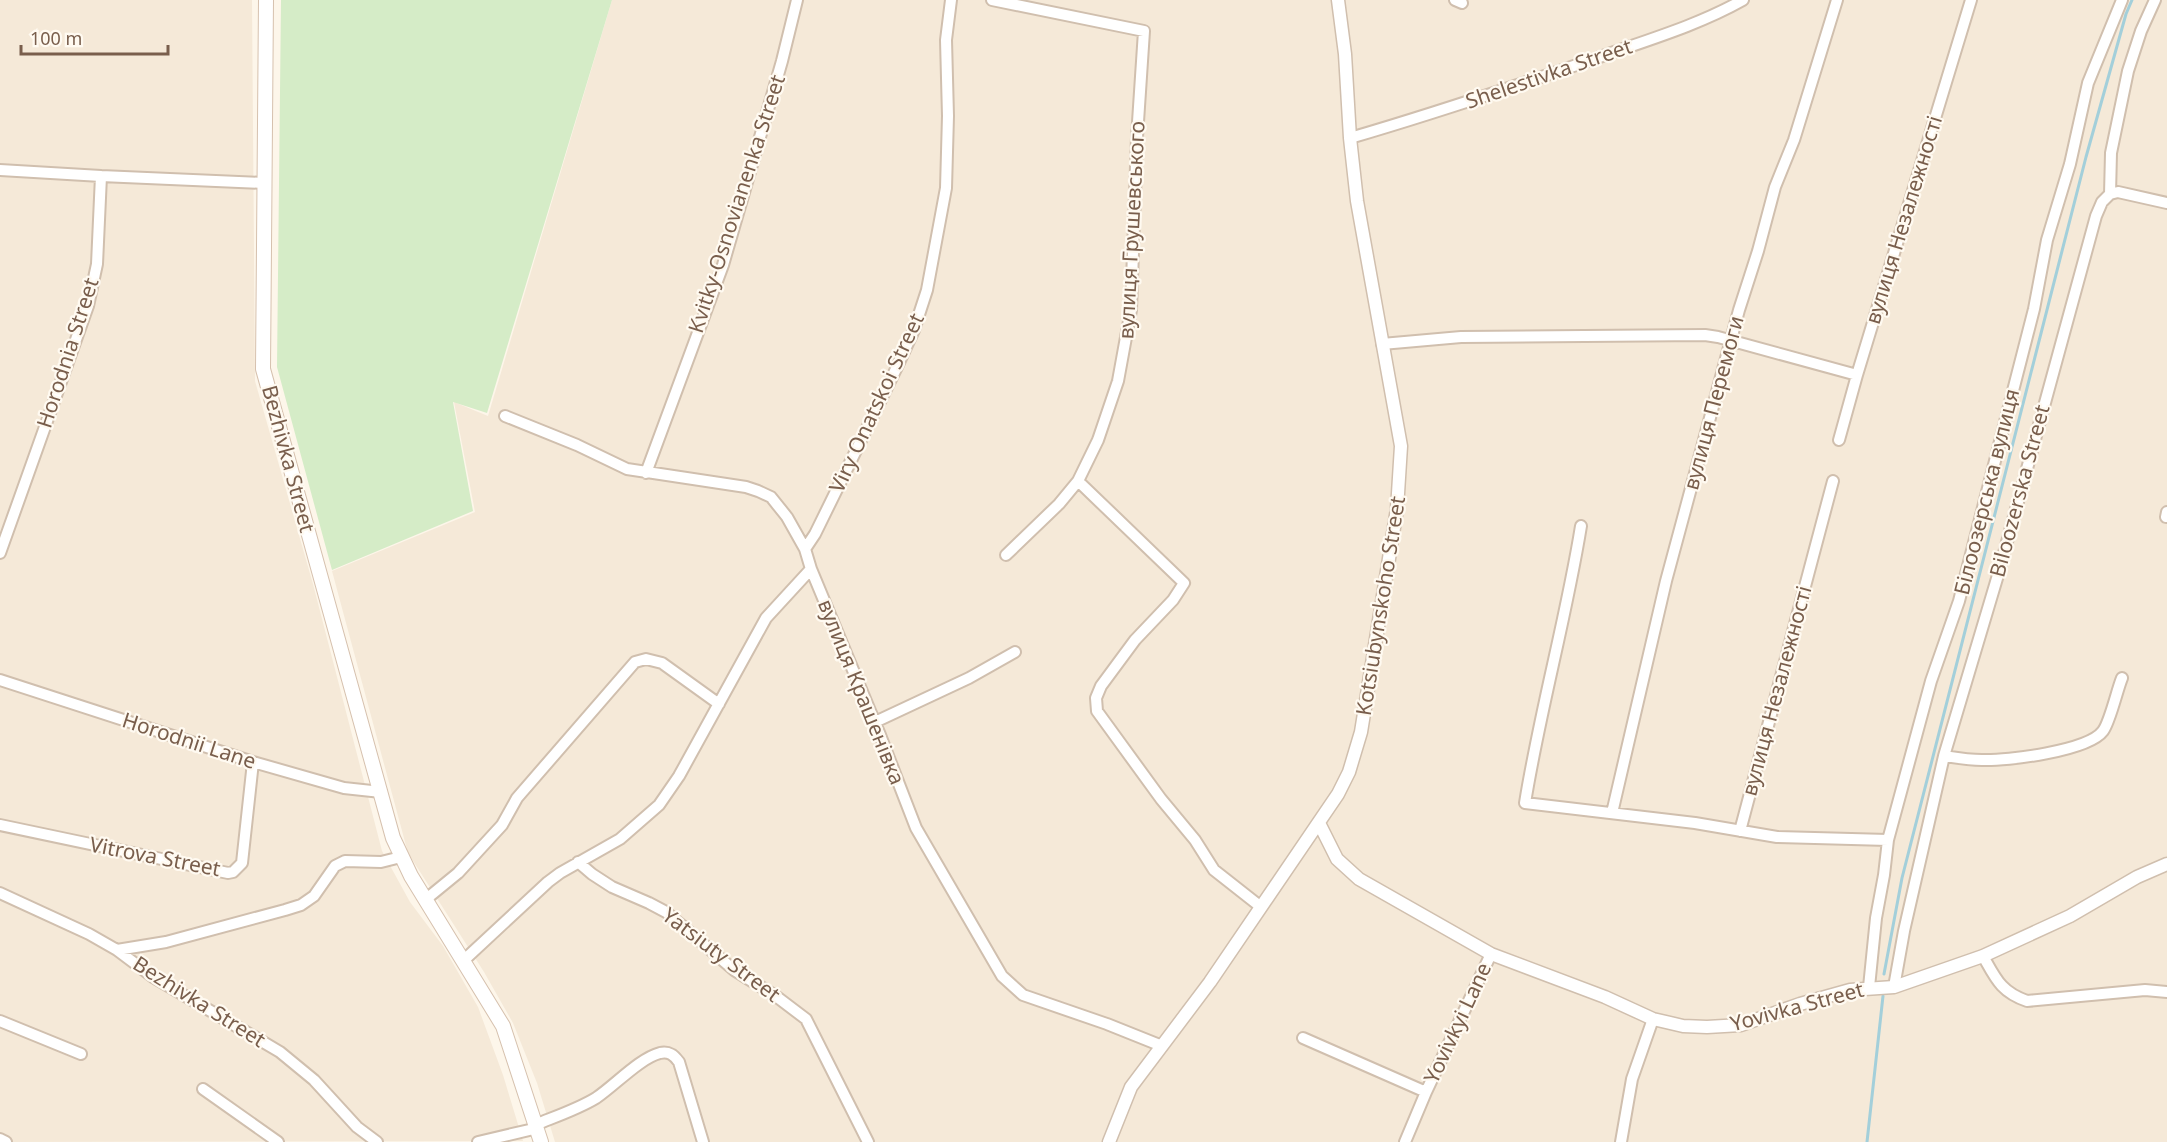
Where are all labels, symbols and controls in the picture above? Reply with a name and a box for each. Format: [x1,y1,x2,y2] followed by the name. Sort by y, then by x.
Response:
[21,18,168,56] scale bar
[30,26,82,50] text: 100 m
[1462,31,1636,115] street label: Shelestivka Street
[681,71,791,336] street label: Kvitky-Osnovianenka Street
[1858,112,1948,327] street label: вулиця Незалежності
[1111,120,1151,340] street label: вулиця Грушевського
[30,274,105,431] street label: Horodnia Street
[822,308,930,497] street label: Viry Onatskoi Street
[1676,313,1750,493] street label: вулиця Перемоги
[256,382,322,536] street label: Bezhivka Street
[1947,386,2025,598] street label: Білоозерська вулиця
[1983,401,2056,580] street label: Biloozerska Street
[1349,494,1411,718] street label: Kotsiubynskoho Street
[1734,583,1818,799] street label: вулиця Незалежності
[812,595,912,788] street label: вулиця Крашенівка
[119,705,260,775] street label: Horodnii Lane
[87,830,223,882] street label: Vitrova Street
[657,901,787,1008] street label: Yatsiuty Street
[128,949,271,1053] street label: Bezhivka Street
[1417,958,1497,1088] street label: Yovivkyi Lane
[1727,975,1867,1037] street label: Yovivka Street

